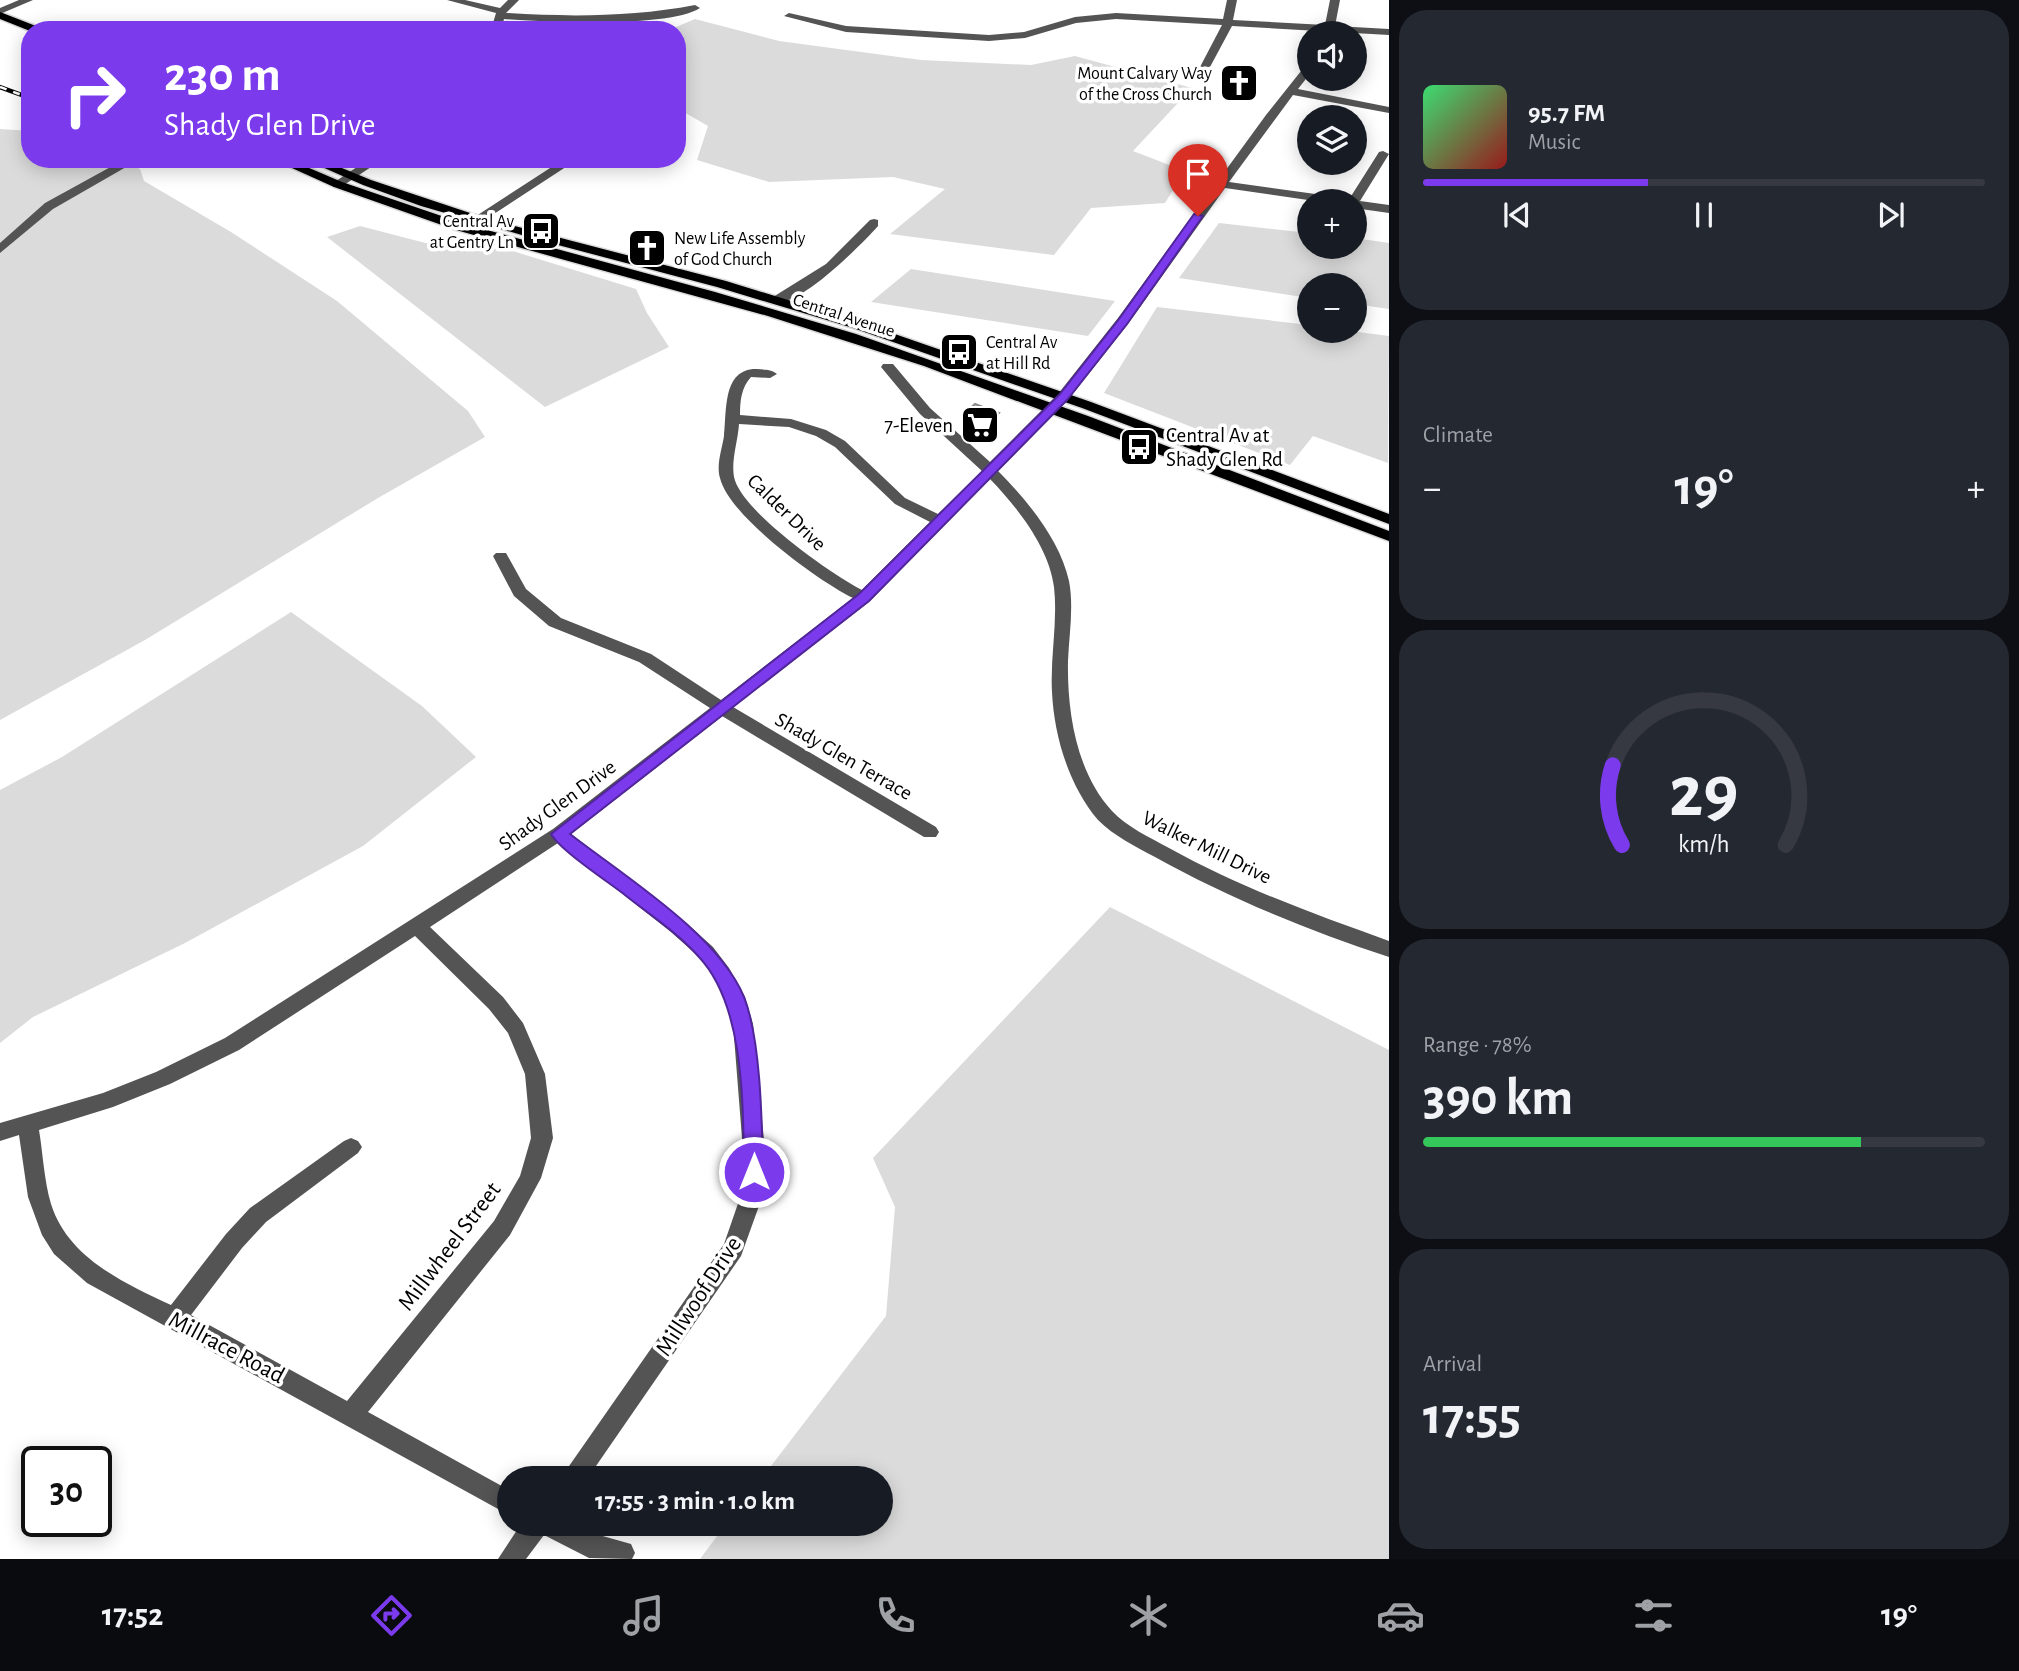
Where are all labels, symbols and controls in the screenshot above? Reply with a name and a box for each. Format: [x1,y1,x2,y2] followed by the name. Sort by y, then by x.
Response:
[1297,21,1367,343] map controls
[1297,21,1367,91] button: sound
[49,49,140,140] icon: right
[164,51,281,100] text: 230 m
[1218,62,1260,104] church icon: Mount Calvary Way of the Cross Church
[1077,65,1212,104] place label: Mount Calvary Way of the Cross Church
[1528,100,1605,126] text: 95.7 FM
[1297,105,1367,175] button: layers
[164,109,376,141] text: Shady Glen Drive
[1528,131,1580,154] text: Music
[1168,144,1228,216] pin
[1179,155,1217,193] icon: arrive
[1297,189,1367,259] button: +
[1498,196,1536,234] icon: previous
[1685,196,1723,234] icon: pause
[1872,196,1910,234] icon: next
[520,210,562,252] bus stop icon: Central Av at Gentry Ln
[430,213,514,252] place label: Central Av at Gentry Ln
[626,227,668,269] church icon: New Life Assembly of God Church
[674,230,806,269] place label: New Life Assembly of God Church
[1297,273,1367,343] button: −
[790,291,897,341] street label: Central Avenue
[938,331,980,373] bus stop icon: Central Av at Hill Rd
[986,334,1058,373] place label: Central Av at Hill Rd
[959,404,1001,446] supermarket icon: 7-Eleven
[884,415,953,436] place label: 7-Eleven
[1423,424,1493,447] text: Climate
[1166,425,1283,470] place label: Central Av at Shady Glen Rd
[1118,426,1160,468] bus stop icon: Central Av at Shady Glen Rd
[1674,462,1734,514] text: 19°
[743,470,830,555] street label: Calder Drive
[1423,470,1441,508] text: −
[1967,470,1985,508] text: +
[772,709,916,804] street label: Shady Glen Terrace
[495,756,620,855] street label: Shady Glen Drive
[1669,758,1739,831] text: 29
[1139,807,1275,888] street label: Walker Mill Drive
[1678,832,1730,857] text: km/h
[1423,1034,1532,1057] text: Range · 78%
[1423,1072,1573,1124] text: 390 km
[717,1135,791,1209] position arrow
[394,1178,506,1315] street label: Millwheel Street
[652,1233,746,1360] street label: Millwoof Drive
[165,1307,288,1388] street label: Millrace Road
[1423,1353,1482,1376] text: Arrival
[1423,1391,1521,1443] text: 17:55
[21,1446,112,1537] speed limit sign: 30
[595,1488,795,1514] text: 17:55 · 3 min · 1.0 km
[367,1591,416,1640] icon: directions
[619,1591,668,1640] icon: music
[871,1591,920,1640] icon: phone
[1124,1591,1173,1640] icon: climate
[1376,1591,1425,1640] icon: car
[1629,1591,1678,1640] icon: filters
[102,1599,163,1631] text: 17:52
[1881,1599,1917,1631] text: 19°

